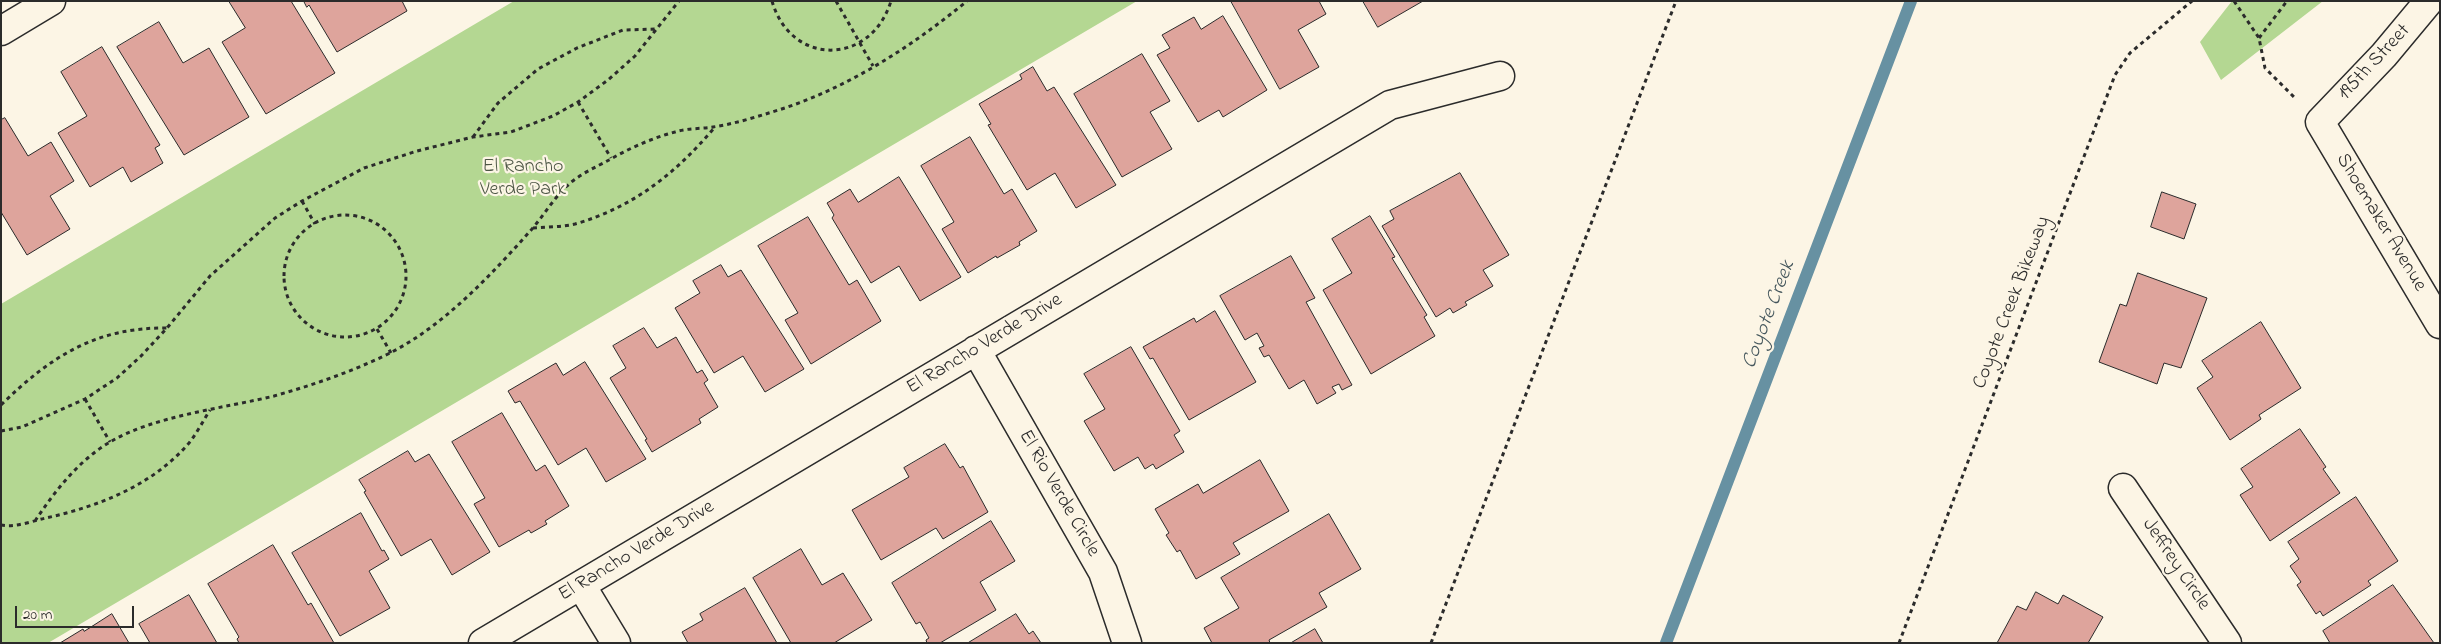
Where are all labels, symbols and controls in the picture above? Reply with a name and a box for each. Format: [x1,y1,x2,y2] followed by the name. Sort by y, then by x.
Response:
[2334,20,2416,106] street label: 195th Street
[2329,150,2431,296] street label: Shoemaker Avenue
[480,156,566,203] park label: El Rancho Verde Park
[1969,213,2057,393] street label: Coyote Creek Bikeway
[1738,258,1802,372] water label: Coyote Creek
[903,289,1067,401] street label: El Rancho Verde Drive
[1012,426,1104,562] street label: El Rio Verde Circle
[555,496,719,608] street label: El Rancho Verde Drive
[2135,514,2215,616] street label: Jeffrey Circle
[18,596,136,628] scale bar
[23,604,52,626] text: 20 m

